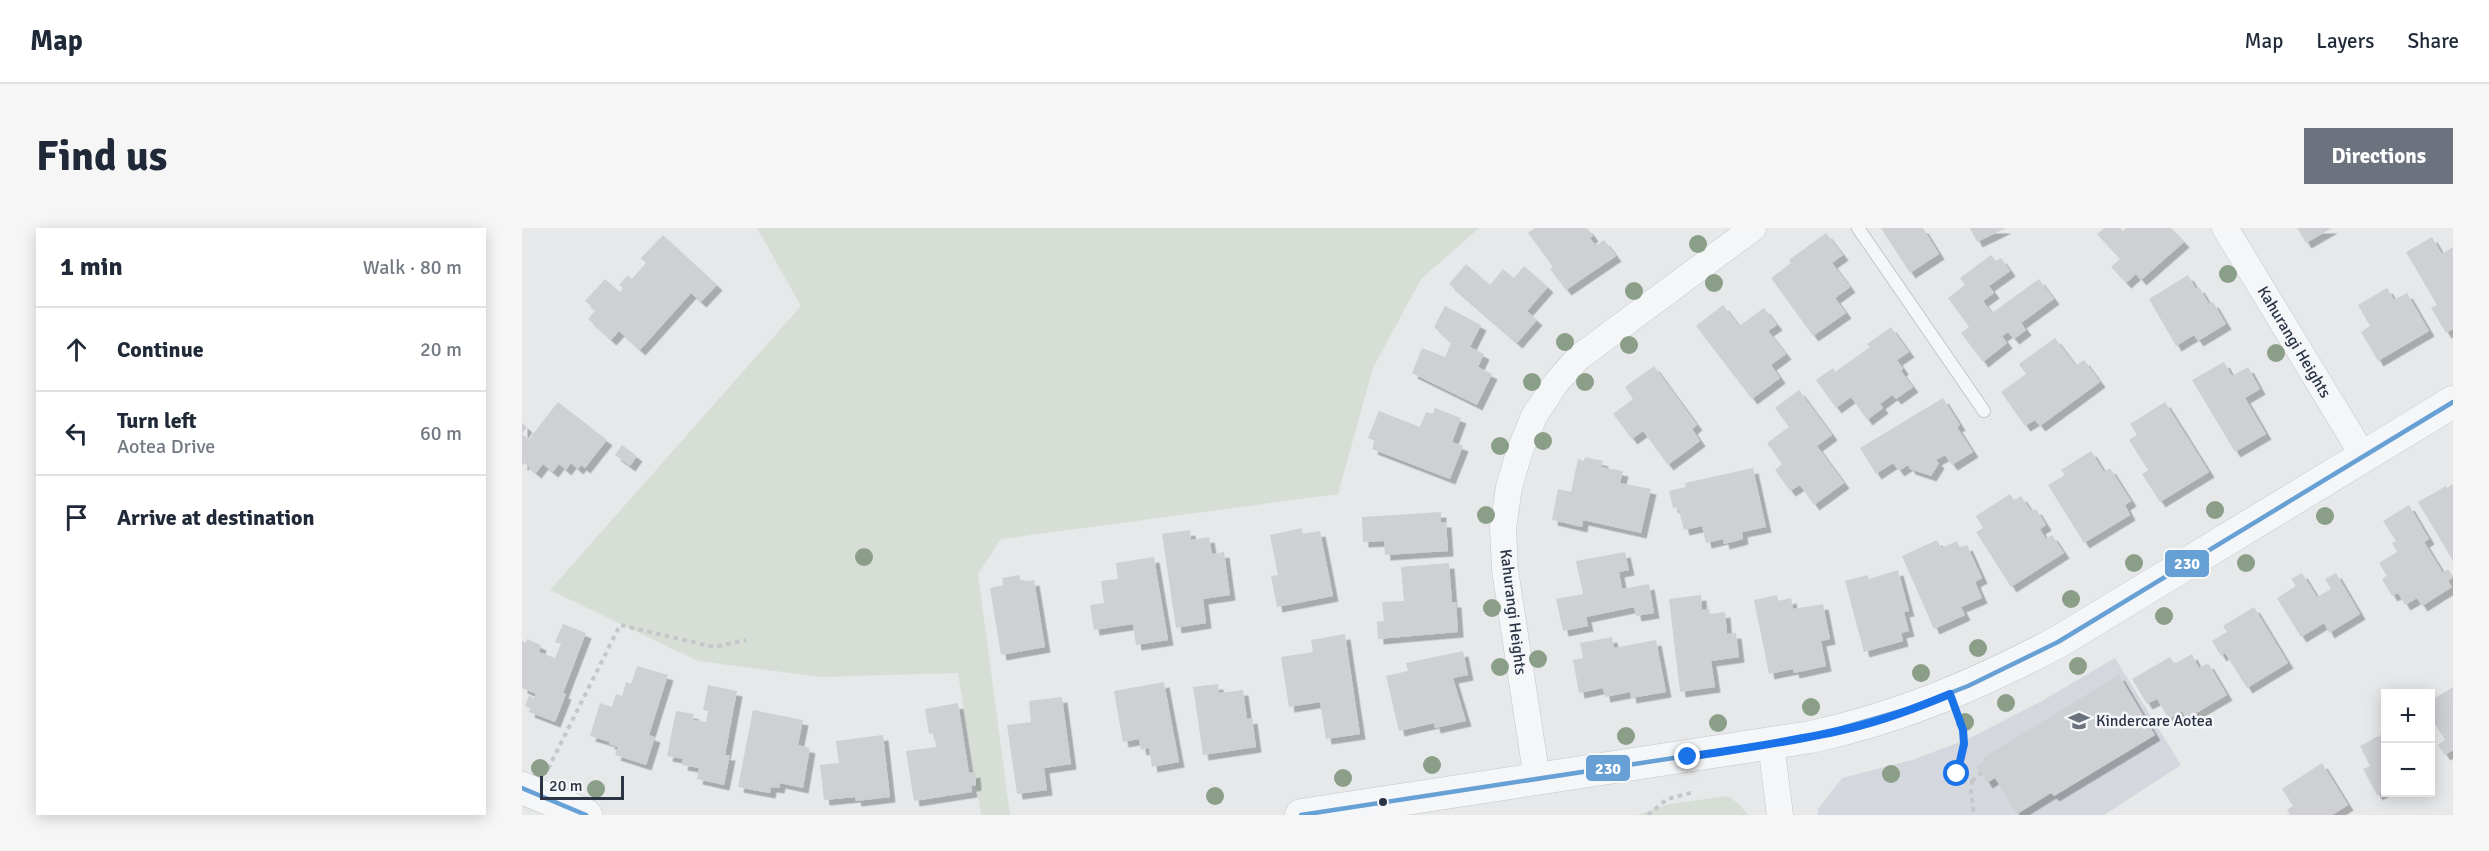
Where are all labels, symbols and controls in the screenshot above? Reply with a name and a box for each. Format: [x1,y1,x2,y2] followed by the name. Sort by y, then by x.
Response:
[30,24,83,58] text: Map
[2245,28,2283,54] text: Map
[2316,28,2374,54] text: Layers
[2407,28,2459,54] text: Share
[2304,128,2453,184] button: Directions
[36,131,167,182] text: Find us
[60,251,123,283] text: 1 min
[363,255,462,280] text: Walk · 80 m
[2253,282,2335,402] street label: Kahurangi Heights
[60,333,93,366] icon: ahead
[117,336,204,363] text: Continue
[420,337,462,362] text: 20 m
[117,407,197,434] text: Turn left
[60,417,93,450] icon: left
[420,421,462,446] text: 60 m
[117,434,215,459] text: Aotea Drive
[60,501,93,534] icon: arrive
[117,504,314,531] text: Arrive at destination
[1495,548,1531,676] street label: Kahurangi Heights
[2164,549,2210,578] line badge: 230
[2174,554,2200,574] text: 230
[2381,689,2435,797] map controls
[2381,689,2435,743] button: +
[2067,709,2091,733] school or university icon: Kindercare Aotea
[2096,711,2213,731] place label: Kindercare Aotea
[1674,743,1700,769] route end
[2381,743,2435,797] button: −
[1585,754,1631,782] line badge: 230
[1595,759,1621,779] text: 230
[1943,760,1969,786] route start
[540,773,624,800] scale bar
[549,776,583,796] text: 20 m
[1377,796,1389,808] unlabelled marker

